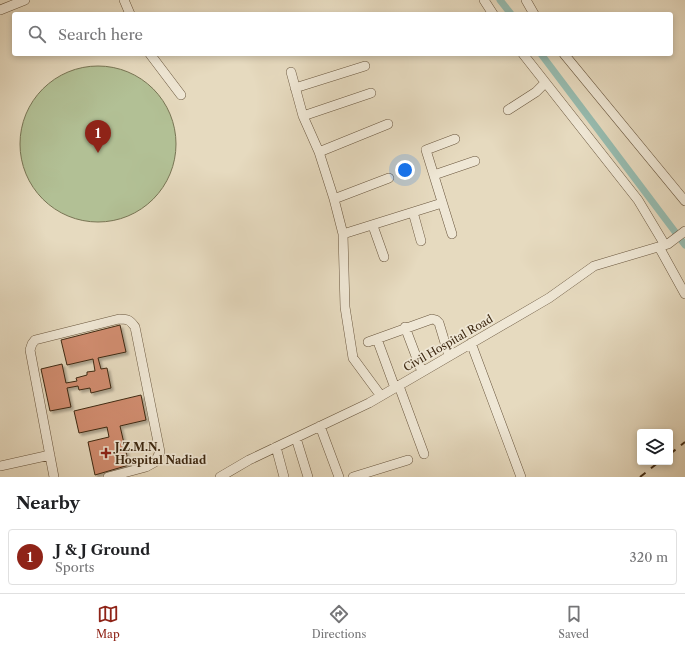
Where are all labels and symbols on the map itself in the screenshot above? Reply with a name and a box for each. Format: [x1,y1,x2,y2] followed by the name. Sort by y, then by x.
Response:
[85,120,111,153] pin: 1
[395,160,415,180] your location
[401,312,496,374] street label: Civil Hospital Road
[113,440,207,467] place label: J.Z.M.N. Hospital Nadiad
[100,447,112,459] marker: J.Z.M.N. Hospital Nadiad

